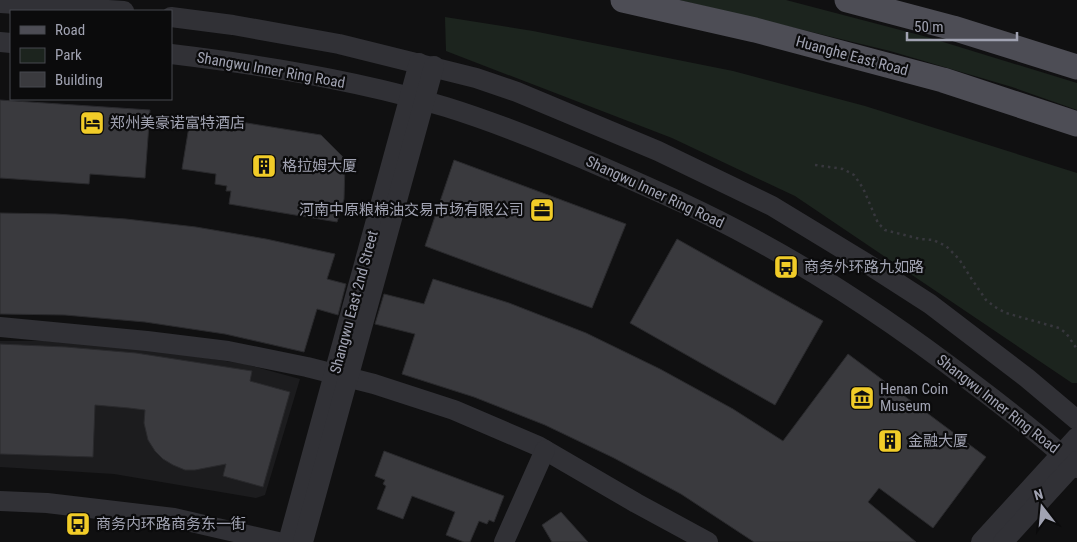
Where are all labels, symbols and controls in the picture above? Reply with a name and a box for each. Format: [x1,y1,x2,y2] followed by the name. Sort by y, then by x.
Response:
[10,10,172,100] legend
[907,10,1017,42] scale bar
[914,18,944,36] text: 50 m
[55,21,85,39] text: Road
[794,32,910,80] street label: Huanghe East Road
[55,46,82,64] text: Park
[195,48,347,92] street label: Shangwu Inner Ring Road
[55,71,103,89] text: Building
[79,110,105,136] hotel icon: 郑州美豪诺富特酒店
[110,114,245,132] place label: 郑州美豪诺富特酒店
[583,152,727,232] street label: Shangwu Inner Ring Road
[251,153,277,179] building icon: 格拉姆大厦
[282,157,357,175] place label: 格拉姆大厦
[529,197,555,223] office icon: 河南中原粮棉油交易市场有限公司
[299,201,524,219] place label: 河南中原粮棉油交易市场有限公司
[326,228,382,376] street label: Shangwu East 2nd Street
[773,254,799,280] bus stop icon: 商务外环路九如路
[804,258,924,276] place label: 商务外环路九如路
[933,351,1063,457] street label: Shangwu Inner Ring Road
[880,380,948,415] place label: Henan Coin Museum
[849,385,875,411] museum icon: Henan Coin Museum
[877,428,903,454] building icon: 金融大厦
[908,432,968,450] place label: 金融大厦
[1017,482,1067,532] north arrow
[1032,486,1045,503] text: N
[65,511,91,537] bus stop icon: 商务内环路商务东一街
[96,515,246,533] place label: 商务内环路商务东一街

